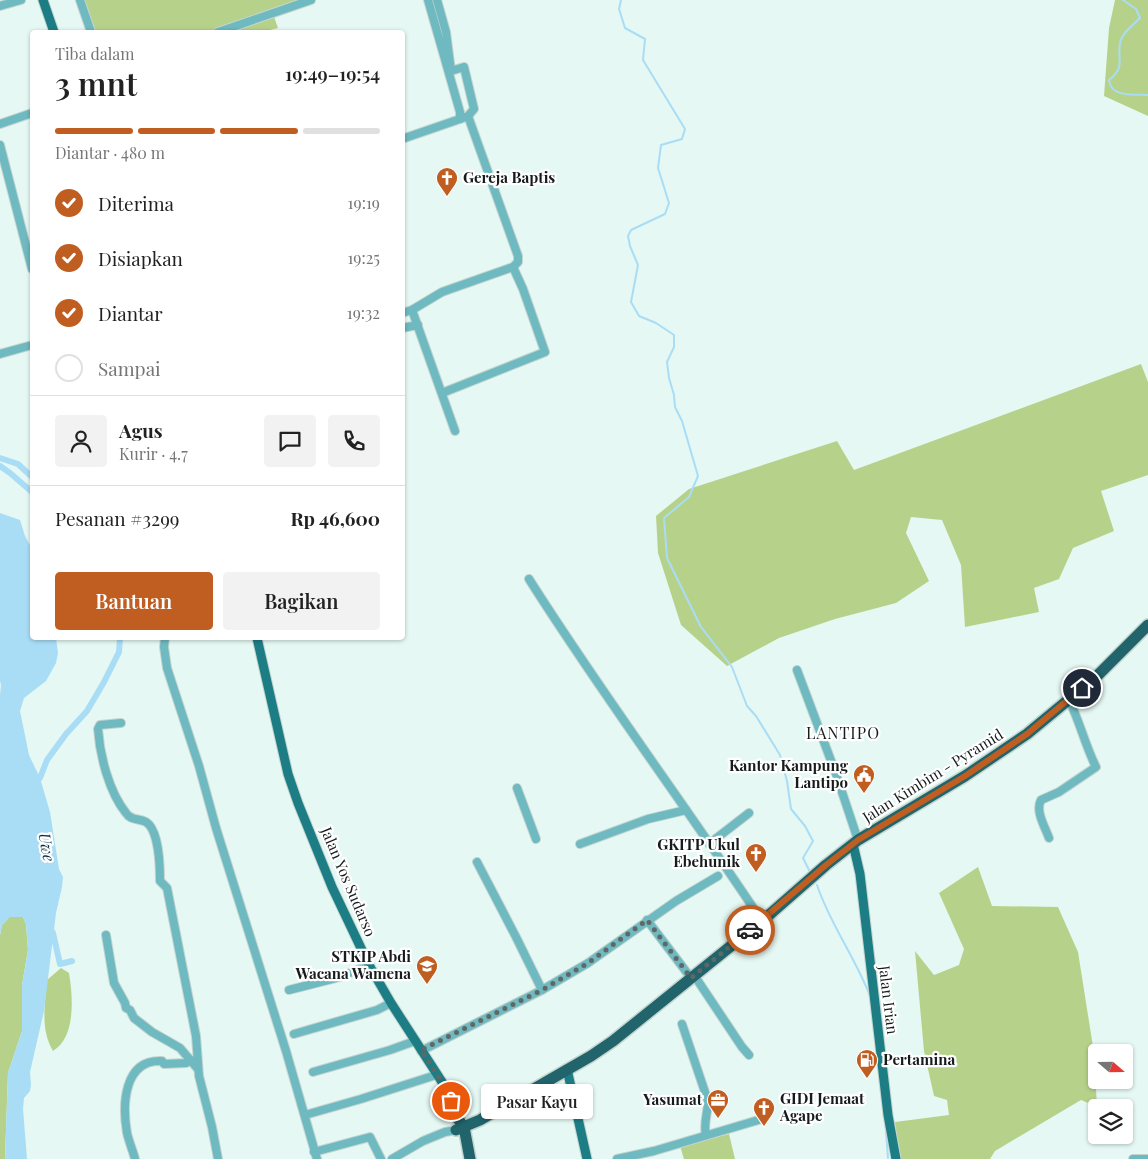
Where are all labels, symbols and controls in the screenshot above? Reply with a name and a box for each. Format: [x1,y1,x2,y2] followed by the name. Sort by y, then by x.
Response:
[55,43,134,64] text: Tiba dalam
[285,60,380,86] text: 19:49–19:54
[55,61,137,104] text: 3 mnt
[55,142,165,163] text: Diantar · 480 m
[435,166,459,197] church icon: Gereja Baptis
[463,167,555,187] place label: Gereja Baptis
[55,189,83,217] icon: check
[98,190,174,216] text: Diterima
[348,192,380,213] text: 19:19
[55,244,83,272] icon: check
[98,245,183,271] text: Disiapkan
[347,247,380,268] text: 19:25
[55,299,83,327] icon: check
[98,300,163,326] text: Diantar
[347,302,380,323] text: 19:32
[98,355,161,381] text: Sampai
[55,415,107,467] button: person
[264,415,316,467] button: chat
[328,415,380,467] button: phone
[119,417,162,443] text: Agus
[119,443,188,464] text: Kurir · 4.7
[55,505,179,531] text: Pesanan #3299
[290,505,380,531] text: Rp 46,600
[55,572,213,630] button: Bantuan
[223,572,380,630] button: Bagikan
[1061,667,1103,709] pin
[1068,674,1096,702] icon: home
[806,722,880,743] district label: LANTIPO
[858,724,1007,827] street label: Jalan Kimbim - Pyramid
[729,755,849,792] place label: Kantor Kampung Lantipo
[852,763,876,794] public building icon: Kantor Kampung Lantipo
[316,823,381,939] street label: Jalan Yos Sudarso
[35,831,60,863] water label: Uwe
[657,834,740,871] place label: GKITP Ukul Ebehunik
[744,842,768,873] church icon: GKITP Ukul Ebehunik
[725,905,775,955] courier
[736,916,764,944] icon: car
[294,946,411,983] place label: STKIP Abdi Wacana Wamena
[415,954,439,985] school or university icon: STKIP Abdi Wacana Wamena
[875,963,903,1035] street label: Jalan Irian
[1088,1044,1132,1089] north arrow
[1088,1044,1133,1144] map controls
[855,1048,879,1079] fuel station icon: Pertamina
[883,1049,955,1069] place label: Pertamina
[430,1080,472,1122] pin
[481,1084,594,1118] callout: Pasar Kayu
[437,1087,465,1115] icon: bag
[706,1088,730,1119] office icon: Yasumat
[779,1088,865,1125] place label: GIDI Jemaat Agape
[642,1089,703,1109] place label: Yasumat
[496,1091,578,1112] text: Pasar Kayu
[752,1096,776,1127] church icon: GIDI Jemaat Agape
[1088,1099,1133,1144] button: layers

